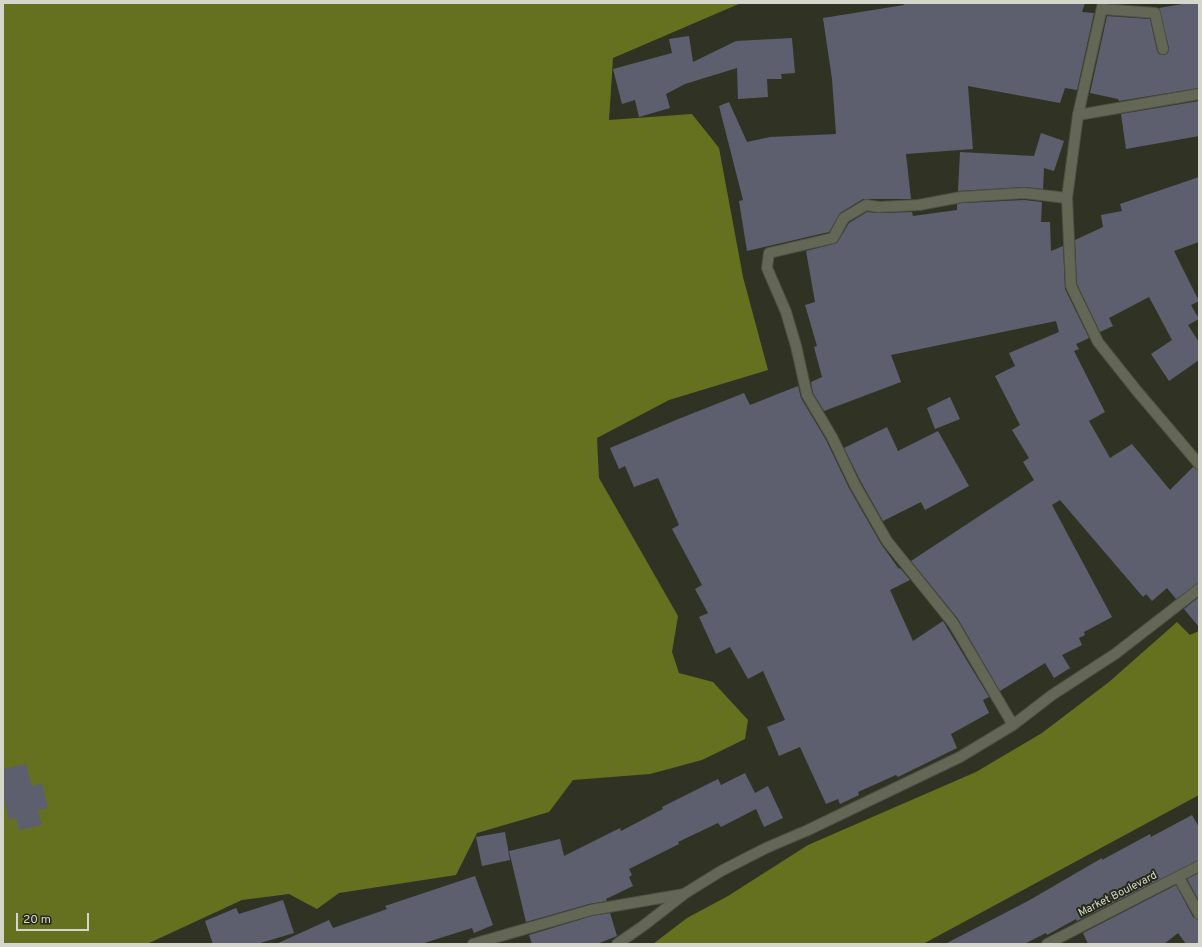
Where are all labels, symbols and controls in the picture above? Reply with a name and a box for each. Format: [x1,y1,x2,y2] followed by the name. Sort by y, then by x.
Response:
[1076,869,1160,921] street label: Market Boulevard
[18,905,91,931] scale bar
[23,912,51,928] text: 20 m

